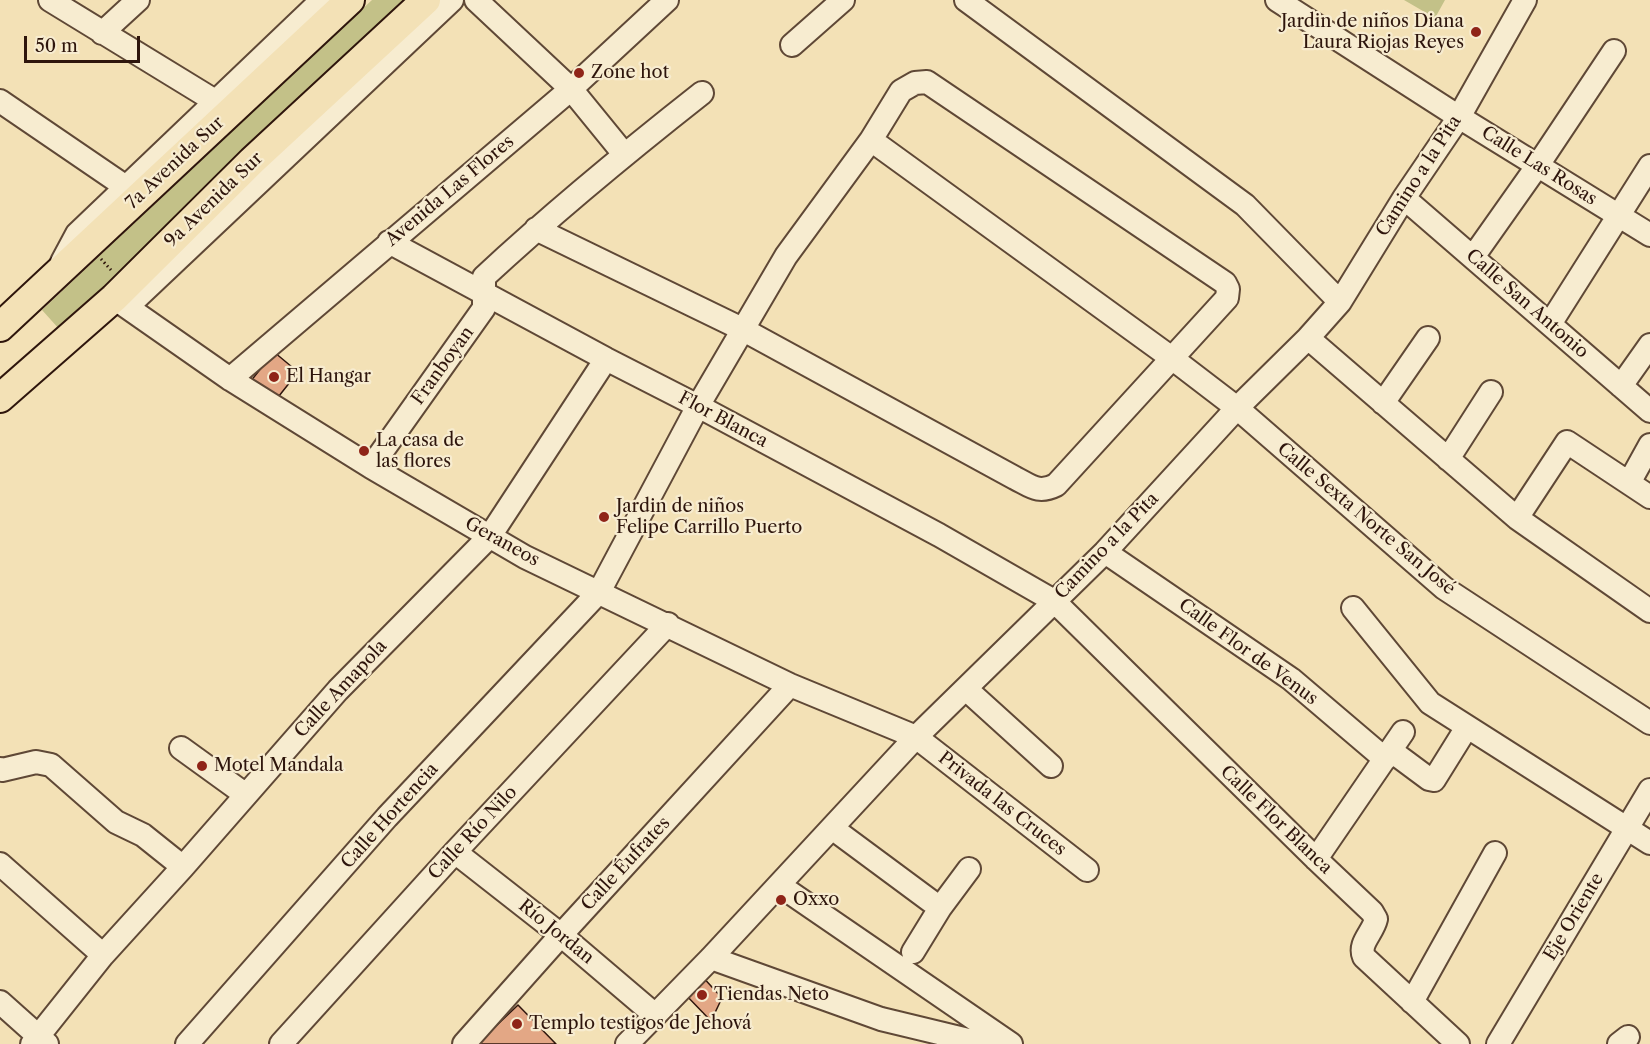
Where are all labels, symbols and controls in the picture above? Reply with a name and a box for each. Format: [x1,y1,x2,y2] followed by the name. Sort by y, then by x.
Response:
[1281,11,1464,54] place label: Jardin de niños Diana Laura Riojas Reyes
[27,24,142,62] scale bar
[1469,25,1483,39] marker: Jardin de niños Diana Laura Riojas Reyes
[35,35,78,57] text: 50 m
[591,62,669,84] place label: Zone hot
[572,66,586,80] marker: Zone hot
[1372,111,1466,241] street label: Camino a la Pita
[122,112,228,214] street label: 7a Avenida Sur
[1477,122,1601,210] street label: Calle Las Rosas
[381,131,519,251] street label: Avenida Las Flores
[161,148,267,252] street label: 9a Avenida Sur
[1461,245,1593,363] street label: Calle San Antonio
[407,323,479,409] street label: Franboyan
[286,366,371,388] place label: El Hangar
[267,370,281,384] marker: El Hangar
[675,387,771,453] street label: Flor Blanca
[376,430,464,472] place label: La casa de las flores
[1273,438,1459,600] street label: Calle Sexta Norte San José
[357,444,371,458] marker: La casa de las flores
[1051,488,1163,604] street label: Camino a la Pita
[616,496,802,538] place label: Jardin de niños Felipe Carrillo Puerto
[597,510,611,524] marker: Jardin de niños Felipe Carrillo Puerto
[461,513,543,571] street label: Geraneos
[1174,594,1322,710] street label: Calle Flor de Venus
[290,636,392,742] street label: Calle Amapola
[934,747,1070,861] street label: Privada las Cruces
[214,755,343,777] place label: Motel Mandala
[195,759,209,773] marker: Motel Mandala
[337,759,443,873] street label: Calle Hortencia
[1216,761,1336,879] street label: Calle Flor Blanca
[424,782,522,884] street label: Calle Río Nilo
[577,813,675,915] street label: Calle Éufrates
[1539,869,1609,965] street label: Eje Oriente
[793,889,839,911] place label: Oxxo
[774,893,788,907] marker: Oxxo
[514,895,598,969] street label: Río Jordan
[714,984,829,1006] place label: Tiendas Neto
[695,988,709,1002] marker: Tiendas Neto
[529,1013,752,1035] place label: Templo testigos de Jehová
[510,1017,524,1031] marker: Templo testigos de Jehová

